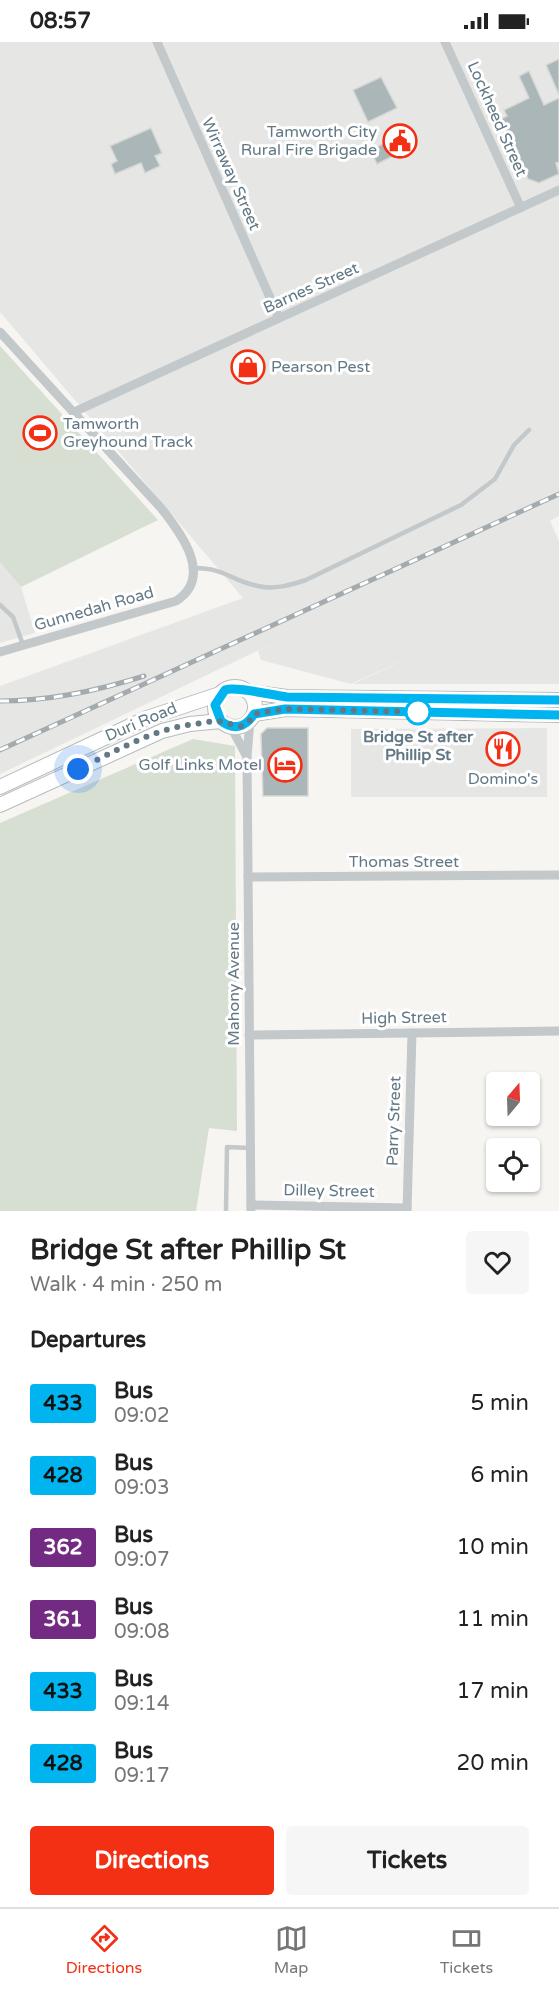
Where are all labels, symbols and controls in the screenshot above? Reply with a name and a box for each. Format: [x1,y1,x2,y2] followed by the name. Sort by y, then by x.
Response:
[30,8,91,34] text: 08:57
[463,58,531,180] street label: Lockheed Street
[197,115,265,233] street label: Wirraway Street
[241,122,377,160] place label: Tamworth City Rural Fire Brigade
[382,123,418,159] public building icon: Tamworth City Rural Fire Brigade
[260,258,362,318] street label: Barnes Street
[230,349,266,385] shop icon: Pearson Pest
[271,357,370,377] place label: Pearson Pest
[63,414,193,452] place label: Tamworth Greyhound Track
[22,415,58,451] sports icon: Tamworth Greyhound Track
[32,582,156,636] street label: Gunnedah Road
[102,698,180,746] street label: Duri Road
[405,699,431,725] marker: Bridge St after Phillip St
[363,727,474,765] place label: Bridge St after Phillip St
[485,731,521,767] restaurant icon: Domino's
[267,747,303,783] hotel icon: Golf Links Motel
[63,754,93,784] your location
[139,755,262,775] place label: Golf Links Motel
[468,769,538,789] place label: Domino's
[349,852,459,872] street label: Thomas Street
[224,922,244,1046] street label: Mahony Avenue
[361,1007,447,1029] street label: High Street
[486,1072,540,1126] north arrow
[486,1072,540,1192] map controls
[382,1076,406,1166] street label: Parry Street
[486,1138,540,1192] button: locate
[283,1180,375,1202] street label: Dilley Street
[466,1231,529,1294] button: heart
[30,1233,346,1267] text: Bridge St after Phillip St
[30,1273,222,1297] text: Walk · 4 min · 250 m
[30,1327,146,1353] text: Departures
[114,1378,153,1404] text: Bus
[470,1390,529,1416] text: 5 min
[43,1391,83,1416] text: 433
[114,1404,169,1428] text: 09:02
[114,1450,153,1476] text: Bus
[470,1462,529,1488] text: 6 min
[43,1463,83,1488] text: 428
[114,1476,169,1500] text: 09:03
[114,1522,153,1548] text: Bus
[457,1534,529,1560] text: 10 min
[43,1535,83,1560] text: 362
[114,1548,169,1572] text: 09:07
[114,1594,153,1620] text: Bus
[457,1606,529,1632] text: 11 min
[43,1607,83,1632] text: 361
[114,1620,169,1644] text: 09:08
[114,1666,153,1692] text: Bus
[457,1678,529,1704] text: 17 min
[43,1679,83,1704] text: 433
[114,1692,169,1716] text: 09:14
[114,1738,153,1764] text: Bus
[457,1750,529,1776] text: 20 min
[43,1751,83,1776] text: 428
[114,1764,169,1788] text: 09:17
[30,1826,274,1895] button: Directions
[286,1826,529,1895] button: Tickets
[66,1922,142,1978] tab: Directions
[274,1922,308,1978] tab: Map
[440,1922,493,1978] tab: Tickets

